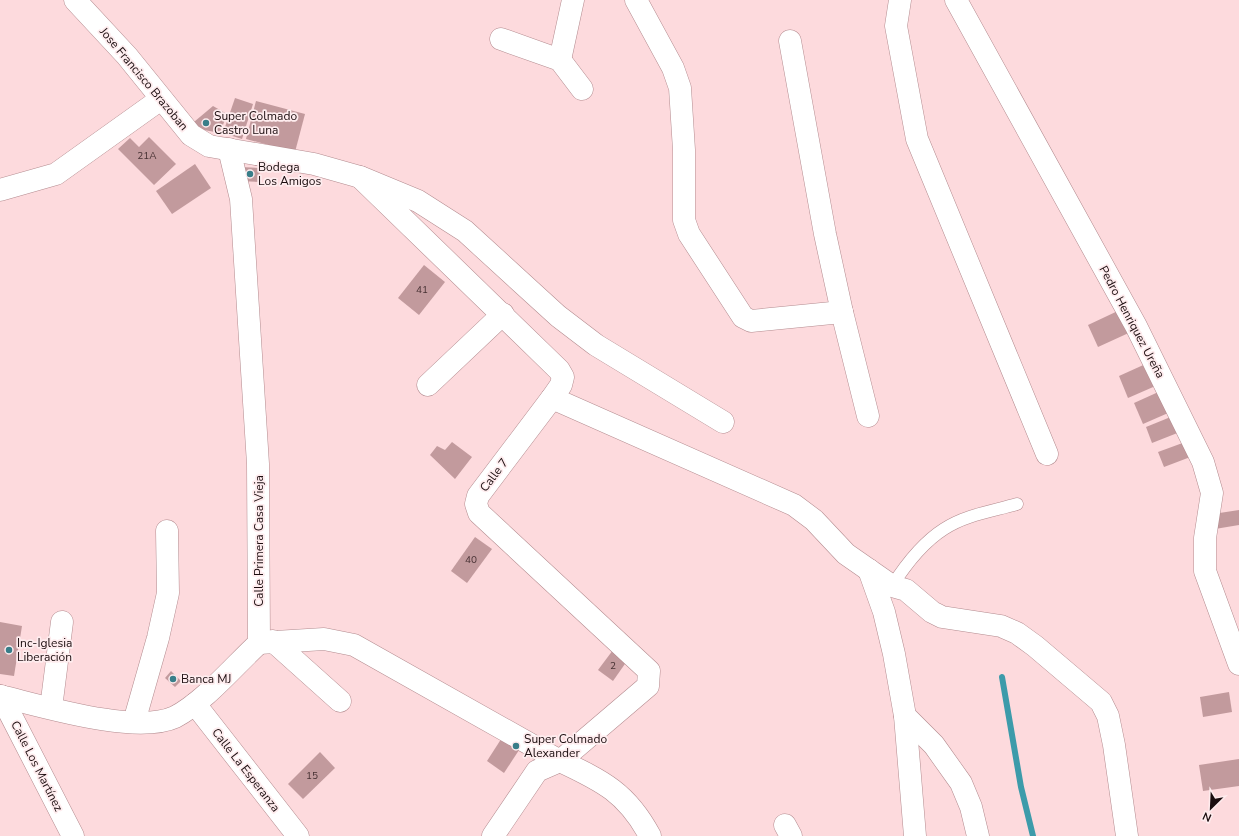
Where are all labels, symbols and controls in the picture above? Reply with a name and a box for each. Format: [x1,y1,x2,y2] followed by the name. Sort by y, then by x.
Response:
[95,23,192,134] street label: Jose Francisco Brazoban
[214,108,297,138] place label: Super Colmado Castro Luna
[201,118,211,128] marker: Super Colmado Castro Luna
[137,149,157,163] house number: 21A
[258,159,321,189] place label: Bodega Los Amigos
[245,169,255,179] marker: Bodega Los Amigos
[1096,263,1168,381] street label: Pedro Henriquez Ureña
[416,283,428,297] house number: 41
[476,455,512,495] street label: Calle 7
[251,475,267,607] street label: Calle Primera Casa Vieja
[465,553,477,567] house number: 40
[17,635,72,665] place label: Inc-Iglesia Liberación
[4,645,14,655] marker: Inc-Iglesia Liberación
[610,659,616,673] house number: 2
[181,671,231,687] place label: Banca MJ
[168,674,178,684] marker: Banca MJ
[7,718,67,814] street label: Calle Los Martínez
[208,725,284,815] street label: Calle La Esperanza
[524,731,607,761] place label: Super Colmado Alexander
[511,741,521,751] marker: Super Colmado Alexander
[306,769,318,783] house number: 15
[1191,788,1231,828] north arrow
[1200,808,1214,825] text: N

